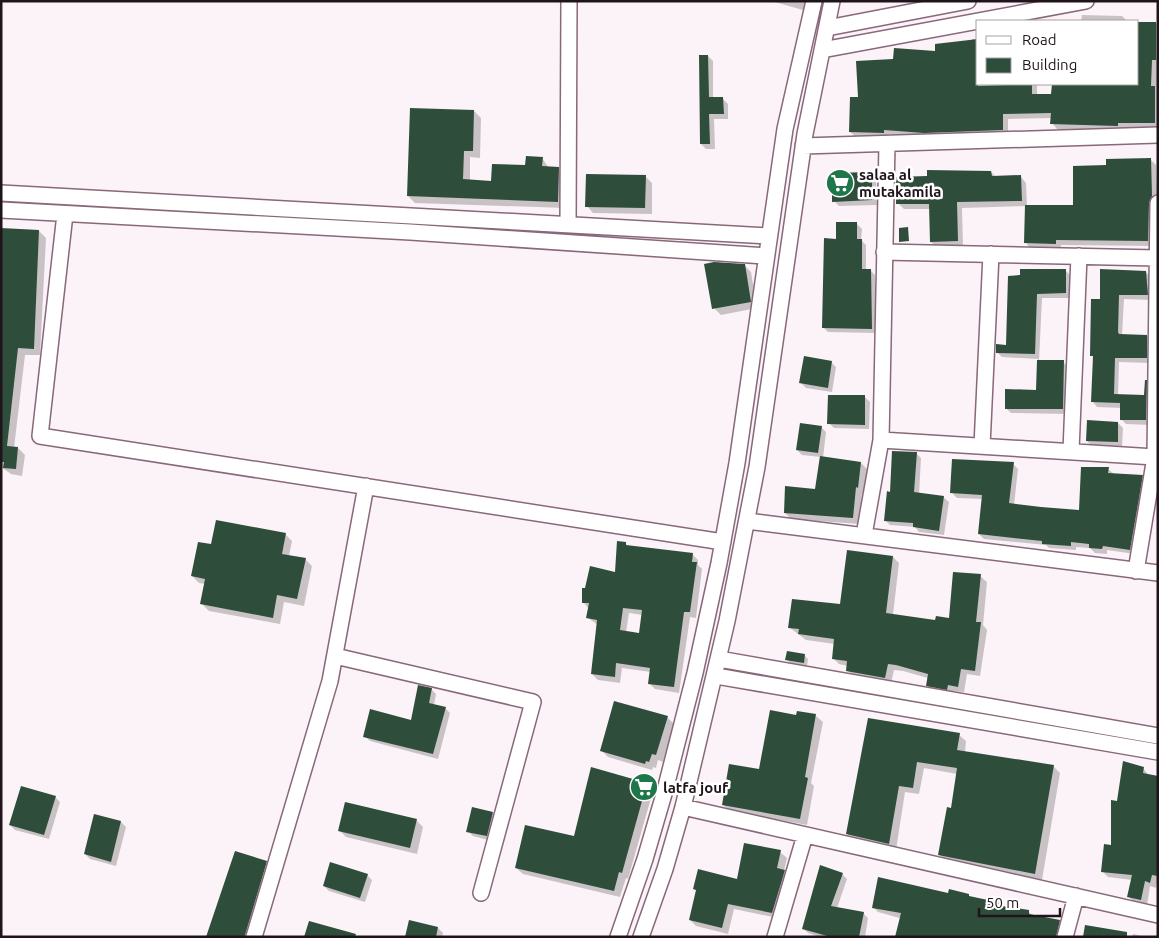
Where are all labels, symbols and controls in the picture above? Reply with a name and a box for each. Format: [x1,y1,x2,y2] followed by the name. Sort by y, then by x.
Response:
[976,20,1139,85] legend
[1022,31,1057,48] text: Road
[1022,56,1077,73] text: Building
[859,166,942,200] place label: salaa al mutakamila
[825,168,855,198] supermarket icon: salaa al mutakamila
[629,772,659,802] supermarket icon: latfa jouf
[663,779,729,796] place label: latfa jouf
[979,886,1060,918] scale bar
[986,894,1019,911] text: 50 m

